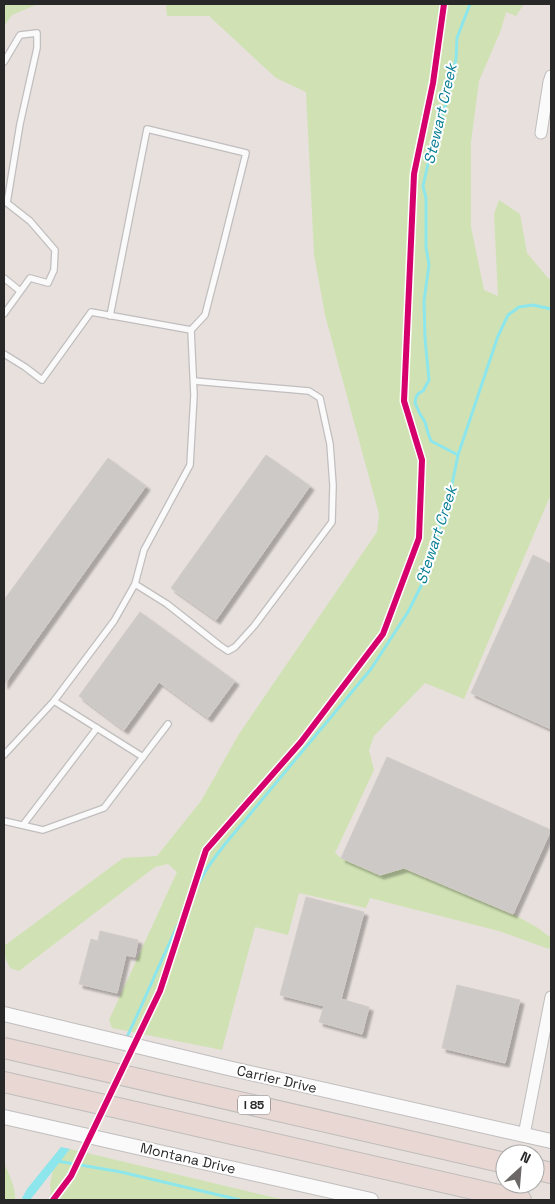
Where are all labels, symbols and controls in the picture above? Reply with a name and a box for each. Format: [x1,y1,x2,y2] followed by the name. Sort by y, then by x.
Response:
[419,60,461,166] water label: Stewart Creek
[411,482,461,587] water label: Stewart Creek
[235,1061,319,1097] street label: Carrier Drive
[238,1096,270,1114] road number: I 85
[139,1138,237,1178] street label: Montana Drive
[495,1144,545,1194] north arrow
[518,1147,534,1167] text: N

